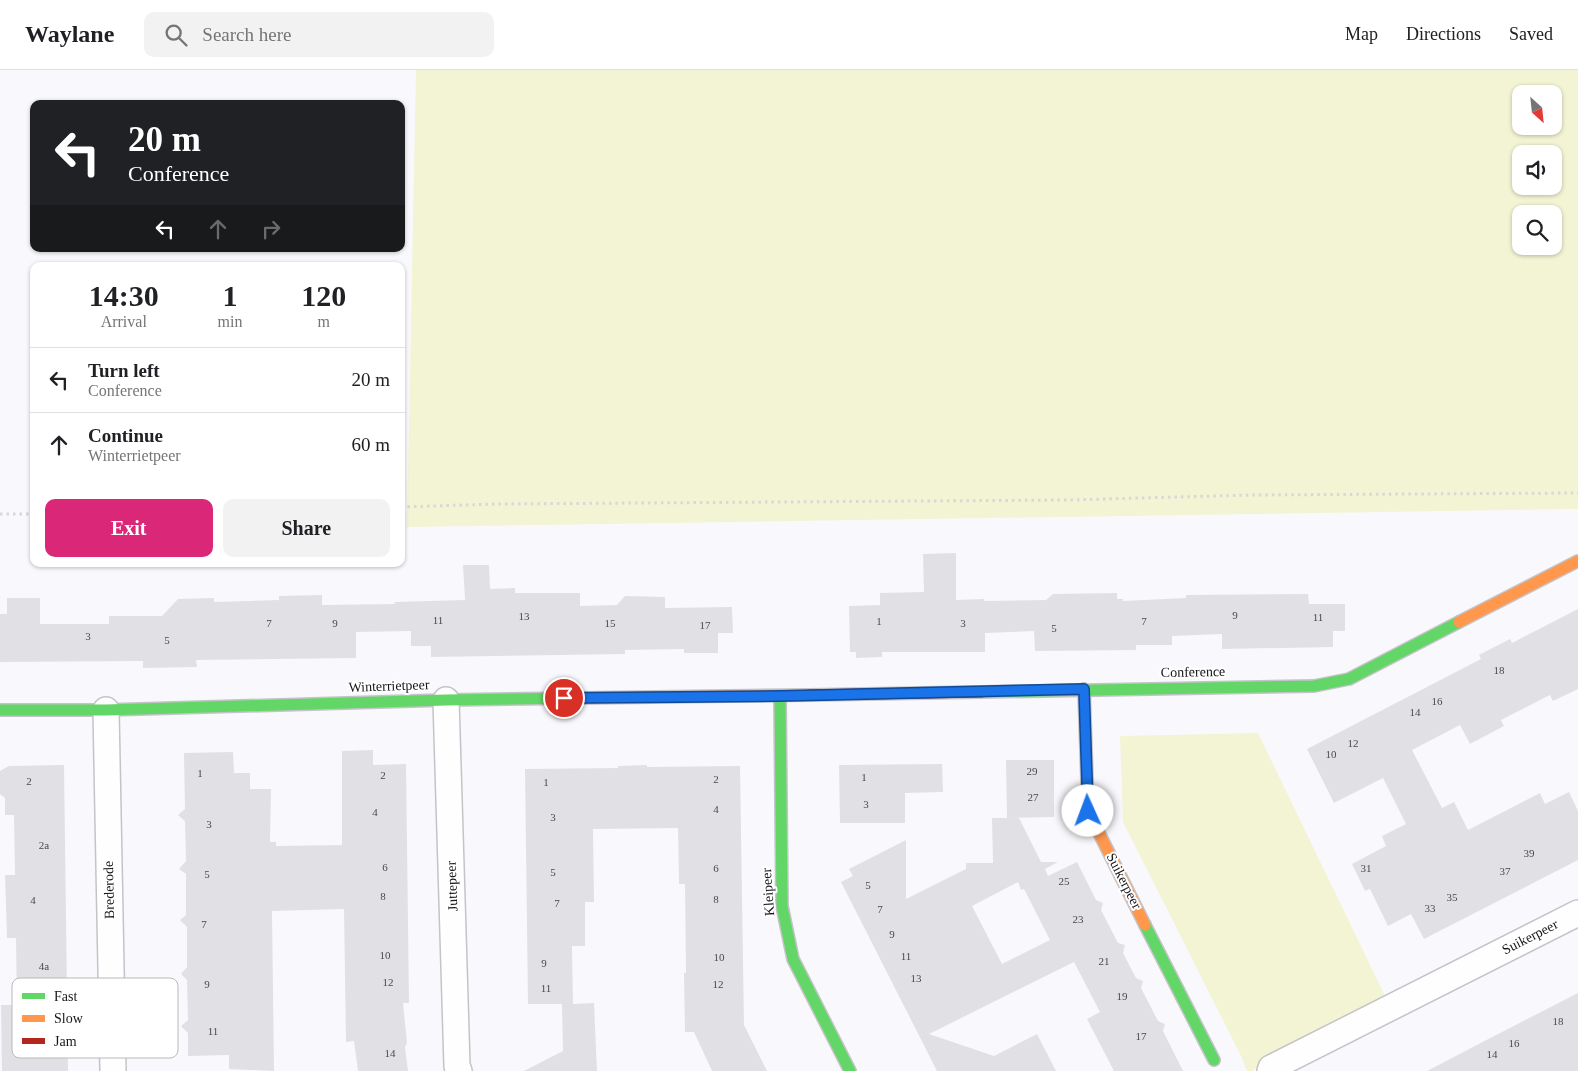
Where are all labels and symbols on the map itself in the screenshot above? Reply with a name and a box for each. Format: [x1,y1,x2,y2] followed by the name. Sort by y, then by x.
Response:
[1512,85,1562,135] north arrow
[1232,609,1238,621] house number: 9
[519,610,530,622] house number: 13
[1313,611,1323,623] house number: 11
[433,614,443,626] house number: 11
[876,615,882,627] house number: 1
[1141,615,1147,627] house number: 7
[266,617,272,629] house number: 7
[332,617,338,629] house number: 9
[605,617,616,629] house number: 15
[960,617,966,629] house number: 3
[700,619,711,631] house number: 17
[1051,622,1057,634] house number: 5
[85,630,91,642] house number: 3
[164,634,170,646] house number: 5
[1161,664,1225,680] street label: Conference
[1494,664,1505,676] house number: 18
[348,677,430,695] street label: Winterrietpeer
[543,677,585,719] pin
[1432,695,1443,707] house number: 16
[1410,706,1421,718] house number: 14
[1348,737,1359,749] house number: 12
[1326,748,1337,760] house number: 10
[1027,765,1038,777] house number: 29
[197,767,203,779] house number: 1
[380,769,386,781] house number: 2
[861,771,867,783] house number: 1
[713,773,719,785] house number: 2
[26,775,32,787] house number: 2
[543,776,549,788] house number: 1
[1061,784,1113,836] position arrow
[1028,791,1039,803] house number: 27
[863,798,869,810] house number: 3
[713,803,719,815] house number: 4
[372,806,378,818] house number: 4
[550,811,556,823] house number: 3
[206,818,212,830] house number: 3
[39,839,49,851] house number: 2a
[1524,847,1535,859] house number: 39
[1104,851,1145,912] street label: Suikerpeer
[444,860,460,912] street label: Juttepeer
[101,861,117,919] street label: Brederode
[382,861,388,873] house number: 6
[713,862,719,874] house number: 6
[1361,862,1372,874] house number: 31
[1500,865,1511,877] house number: 37
[550,866,556,878] house number: 5
[759,867,777,917] street label: Kleipeer
[204,868,210,880] house number: 5
[1059,875,1070,887] house number: 25
[865,879,871,891] house number: 5
[380,890,386,902] house number: 8
[1447,891,1458,903] house number: 35
[713,893,719,905] house number: 8
[30,894,36,906] house number: 4
[554,897,560,909] house number: 7
[1425,902,1436,914] house number: 33
[877,903,883,915] house number: 7
[1073,913,1084,925] house number: 23
[1500,916,1561,957] street label: Suikerpeer
[201,918,207,930] house number: 7
[889,928,895,940] house number: 9
[380,949,391,961] house number: 10
[901,950,911,962] house number: 11
[714,951,725,963] house number: 10
[1099,955,1110,967] house number: 21
[541,957,547,969] house number: 9
[39,960,49,972] house number: 4a
[911,972,922,984] house number: 13
[383,976,394,988] house number: 12
[12,978,178,1058] legend
[204,978,210,990] house number: 9
[713,978,724,990] house number: 12
[541,982,551,994] house number: 11
[54,989,77,1004] text: Fast
[1117,990,1128,1002] house number: 19
[54,1011,84,1026] text: Slow
[1553,1015,1564,1027] house number: 18
[208,1025,218,1037] house number: 11
[1136,1030,1147,1042] house number: 17
[54,1034,77,1049] text: Jam
[1509,1037,1520,1049] house number: 16
[385,1047,396,1059] house number: 14
[1487,1048,1498,1060] house number: 14

